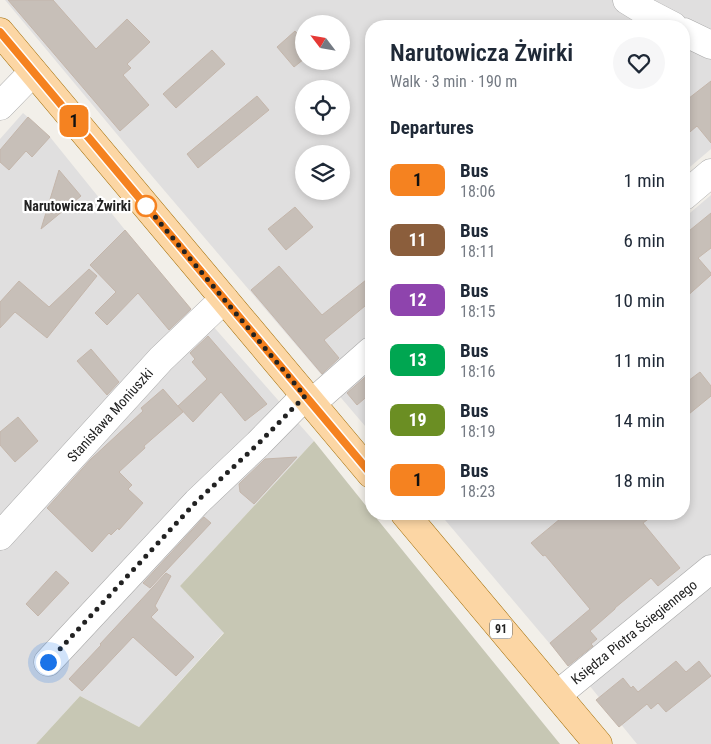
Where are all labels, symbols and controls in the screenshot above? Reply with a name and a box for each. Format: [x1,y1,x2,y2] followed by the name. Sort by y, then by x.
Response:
[295,15,350,70] north arrow
[295,15,350,200] map controls
[613,37,665,89] button: heart
[390,39,573,67] text: Narutowicza Żwirki
[390,72,517,91] text: Walk · 3 min · 190 m
[295,80,350,135] button: locate
[58,105,90,137] line badge: 1
[69,110,79,131] text: 1
[390,116,474,139] text: Departures
[295,145,350,200] button: layers
[460,159,489,182] text: Bus
[413,169,422,190] text: 1
[623,169,665,192] text: 1 min
[460,182,495,201] text: 18:06
[135,195,157,217] marker: Narutowicza Żwirki
[24,198,131,214] place label: Narutowicza Żwirki
[460,219,489,242] text: Bus
[408,229,427,250] text: 11
[623,229,665,252] text: 6 min
[460,242,495,261] text: 18:11
[460,279,489,302] text: Bus
[408,289,427,310] text: 12
[614,289,665,312] text: 10 min
[460,302,495,321] text: 18:15
[460,339,489,362] text: Bus
[408,349,427,370] text: 13
[614,349,665,372] text: 11 min
[460,362,495,381] text: 18:16
[64,365,156,465] street label: Stanisława Moniuszki
[460,399,489,422] text: Bus
[408,409,427,430] text: 19
[614,409,665,432] text: 14 min
[460,422,495,441] text: 18:19
[460,459,489,482] text: Bus
[413,469,422,490] text: 1
[614,469,665,492] text: 18 min
[460,482,495,501] text: 18:23
[567,576,700,688] street label: Księdza Piotra Ściegiennego
[490,620,512,638] road number: 91
[36,650,61,675] your location

